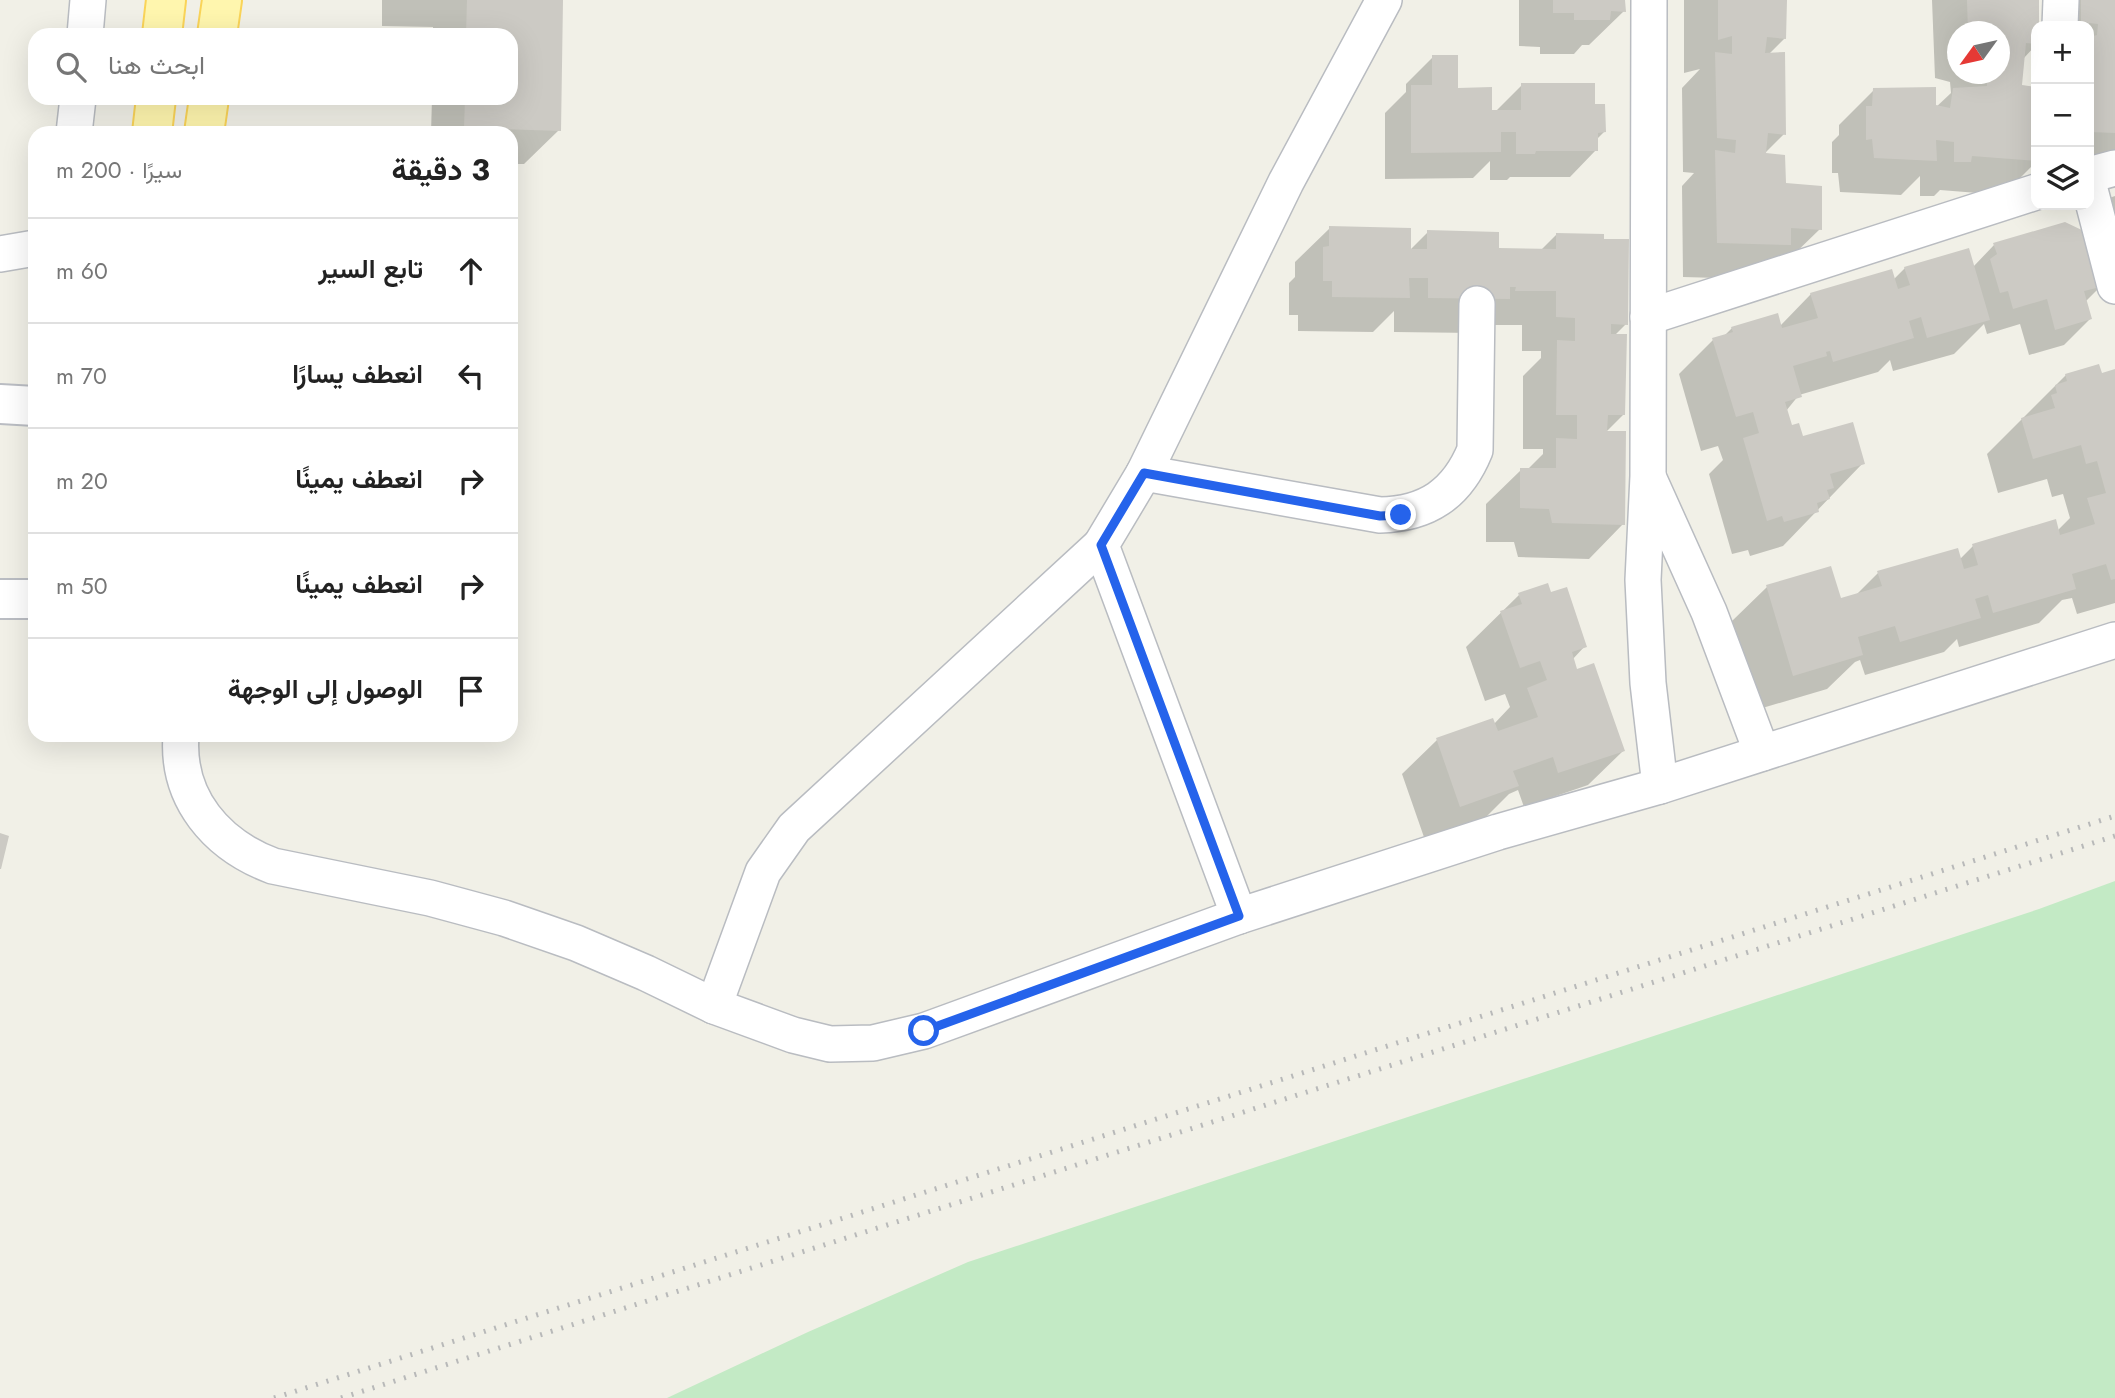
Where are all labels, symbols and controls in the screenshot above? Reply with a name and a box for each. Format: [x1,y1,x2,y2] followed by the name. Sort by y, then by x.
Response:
[1947,21,2010,84] north arrow
[2031,21,2094,210] map controls
[2031,21,2094,84] button: +
[28,28,518,105] search box
[108,46,205,84] text: ابحث هنا
[52,48,90,86] icon: search
[2031,84,2094,147] button: −
[2031,147,2094,210] button: layers
[392,148,490,191] text: 3 دقيقة
[56,153,182,187] text: سيرًا · 200 m
[318,250,423,288] text: تابع السير
[452,252,490,290] icon: ahead
[56,254,108,288] text: 60 m
[292,355,423,393] text: انعطف يسارًا
[452,357,490,395] icon: left
[56,359,107,393] text: 70 m
[295,460,423,498] text: انعطف يمينًا
[452,462,490,500] icon: right
[56,464,108,498] text: 20 m
[1385,499,1416,530] route end
[295,565,423,603] text: انعطف يمينًا
[452,567,490,605] icon: right
[56,569,108,603] text: 50 m
[228,670,423,708] text: الوصول إلى الوجهة
[452,672,490,710] icon: arrive
[908,1015,939,1046] route start

